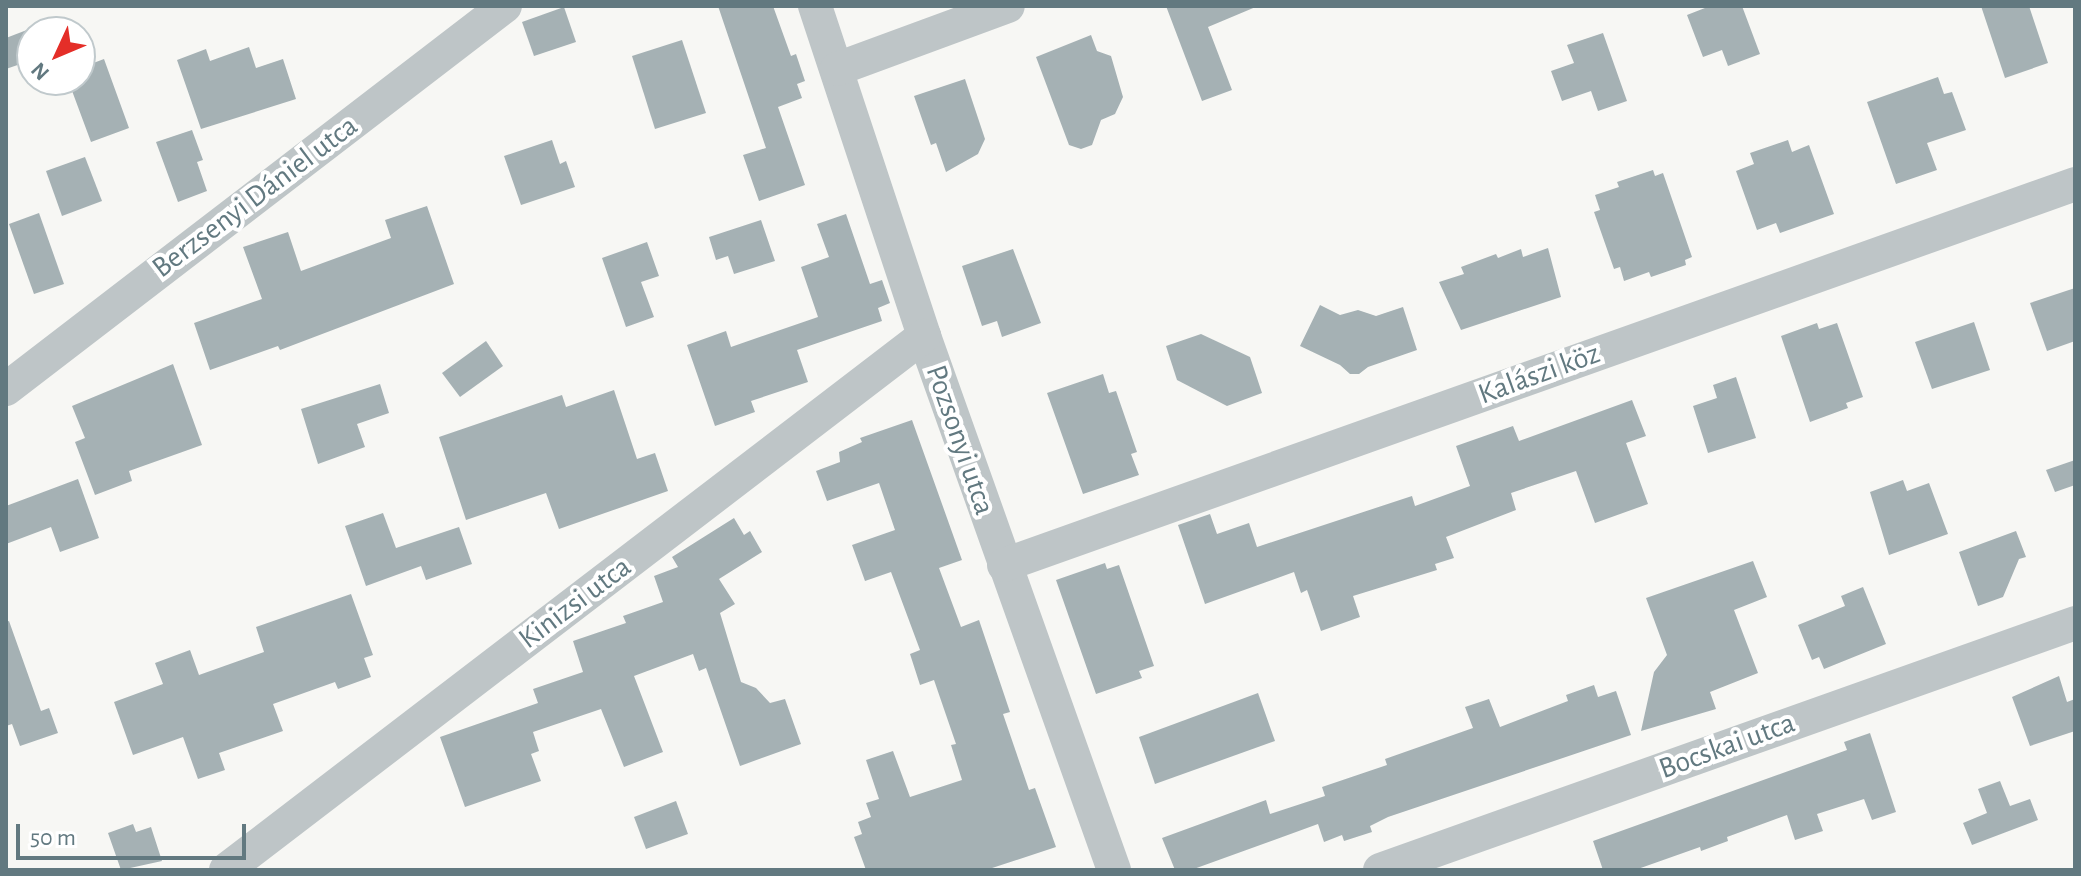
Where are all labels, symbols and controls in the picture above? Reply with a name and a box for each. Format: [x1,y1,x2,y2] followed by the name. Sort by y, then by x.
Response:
[16,16,96,96] north arrow
[27,58,53,84] text: N
[145,108,365,286] street label: Berzsenyi Dániel utca
[1473,335,1605,413] street label: Kalászi köz
[918,360,1002,520] street label: Pozsonyi utca
[512,549,638,657] street label: Kinizsi utca
[1654,705,1800,787] street label: Bocskai utca
[20,808,250,858] scale bar
[30,826,76,850] text: 50 m

